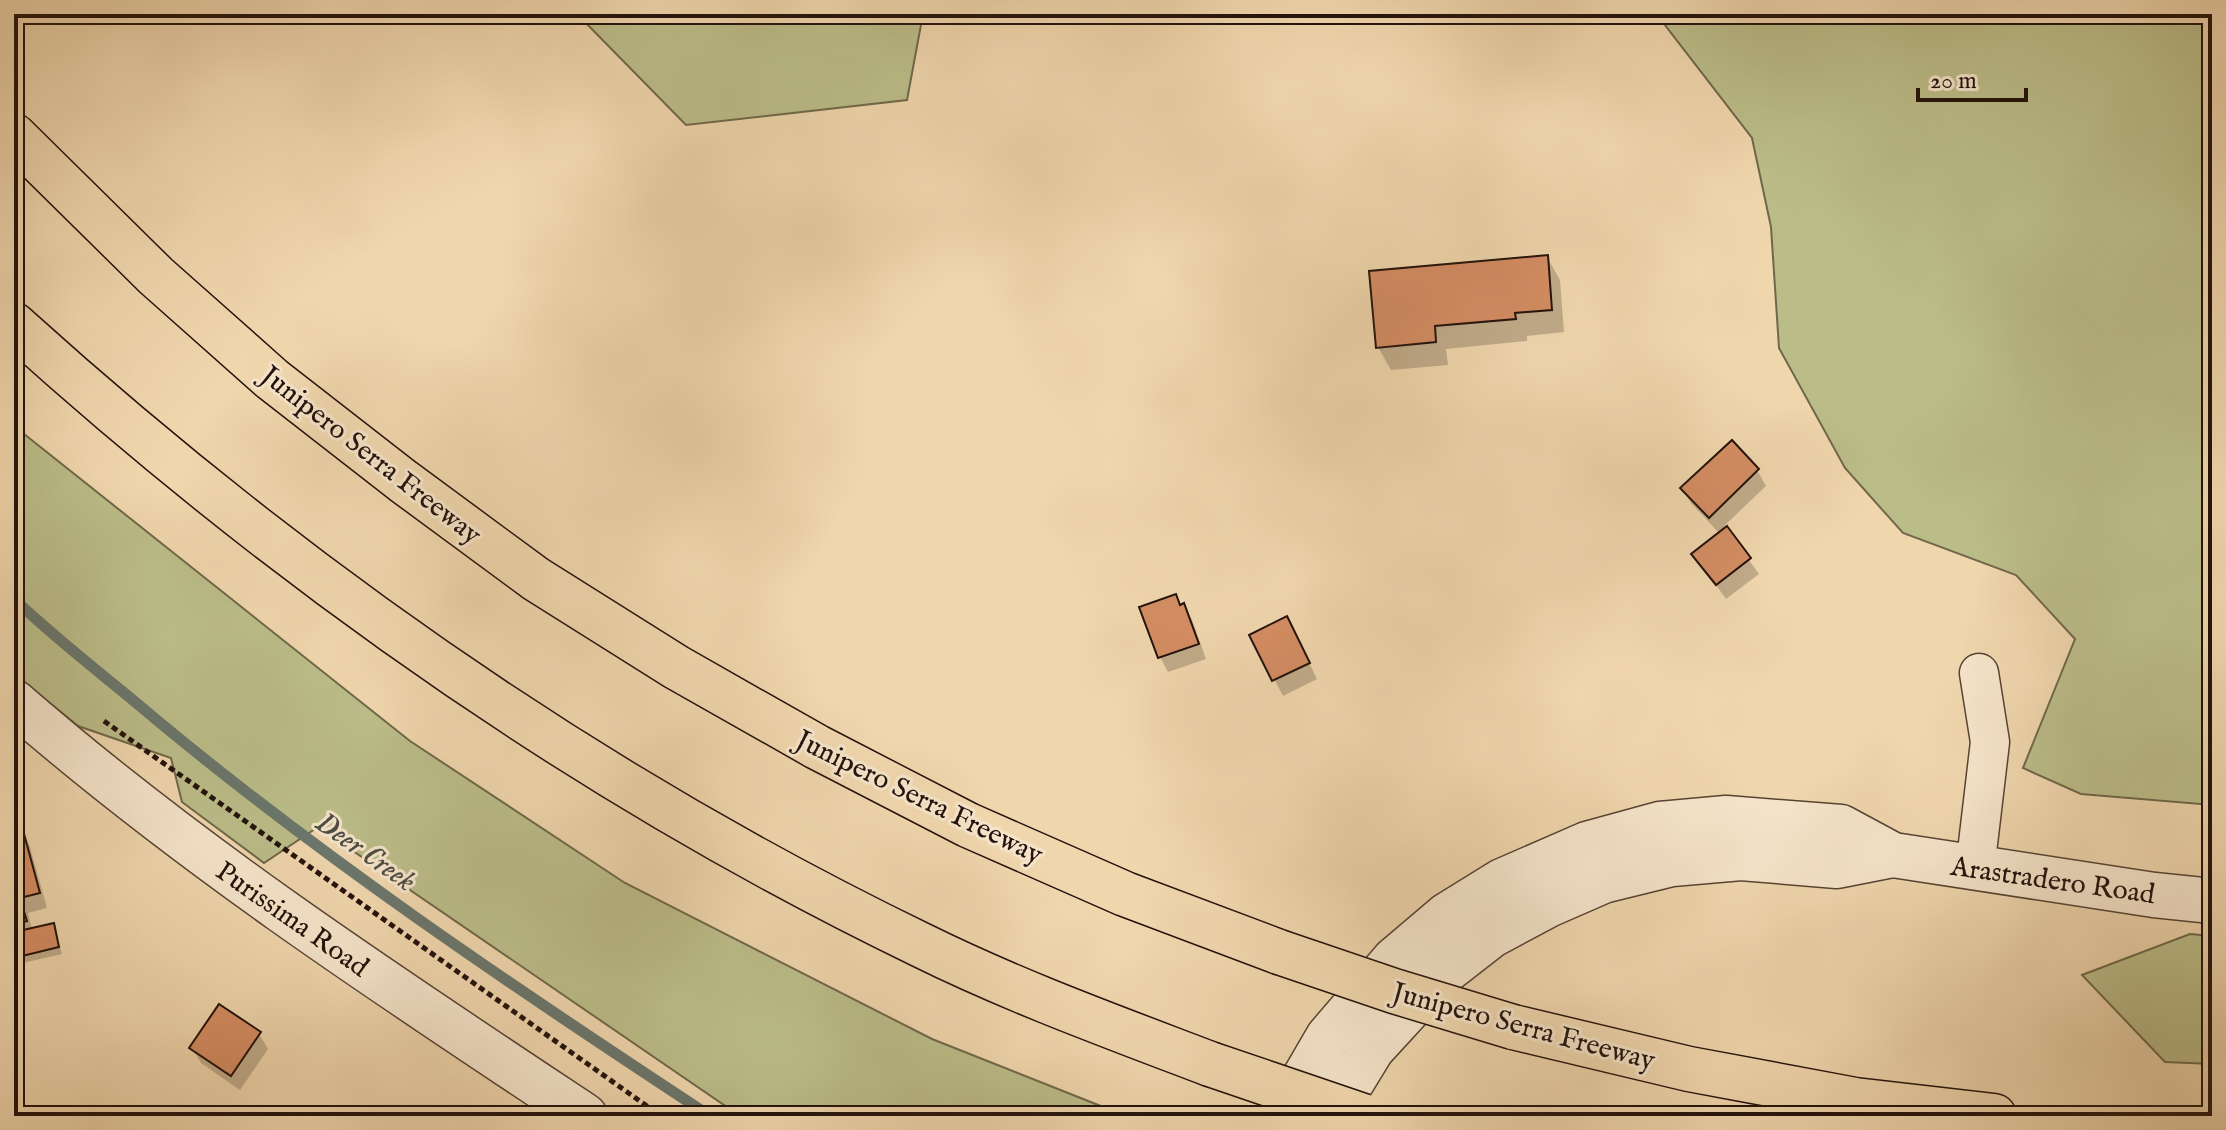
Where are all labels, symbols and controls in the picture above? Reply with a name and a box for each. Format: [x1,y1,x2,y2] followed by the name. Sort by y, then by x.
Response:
[1918,52,2026,102] scale bar
[1930,66,1977,97] text: 20 m
[251,357,488,553] street label: Junipero Serra Freeway
[787,722,1048,873] street label: Junipero Serra Freeway
[307,804,423,901] water label: Deer Creek
[1947,850,2157,913] street label: Arastradero Road
[208,854,375,986] street label: Purissima Road
[1385,975,1659,1079] street label: Junipero Serra Freeway

